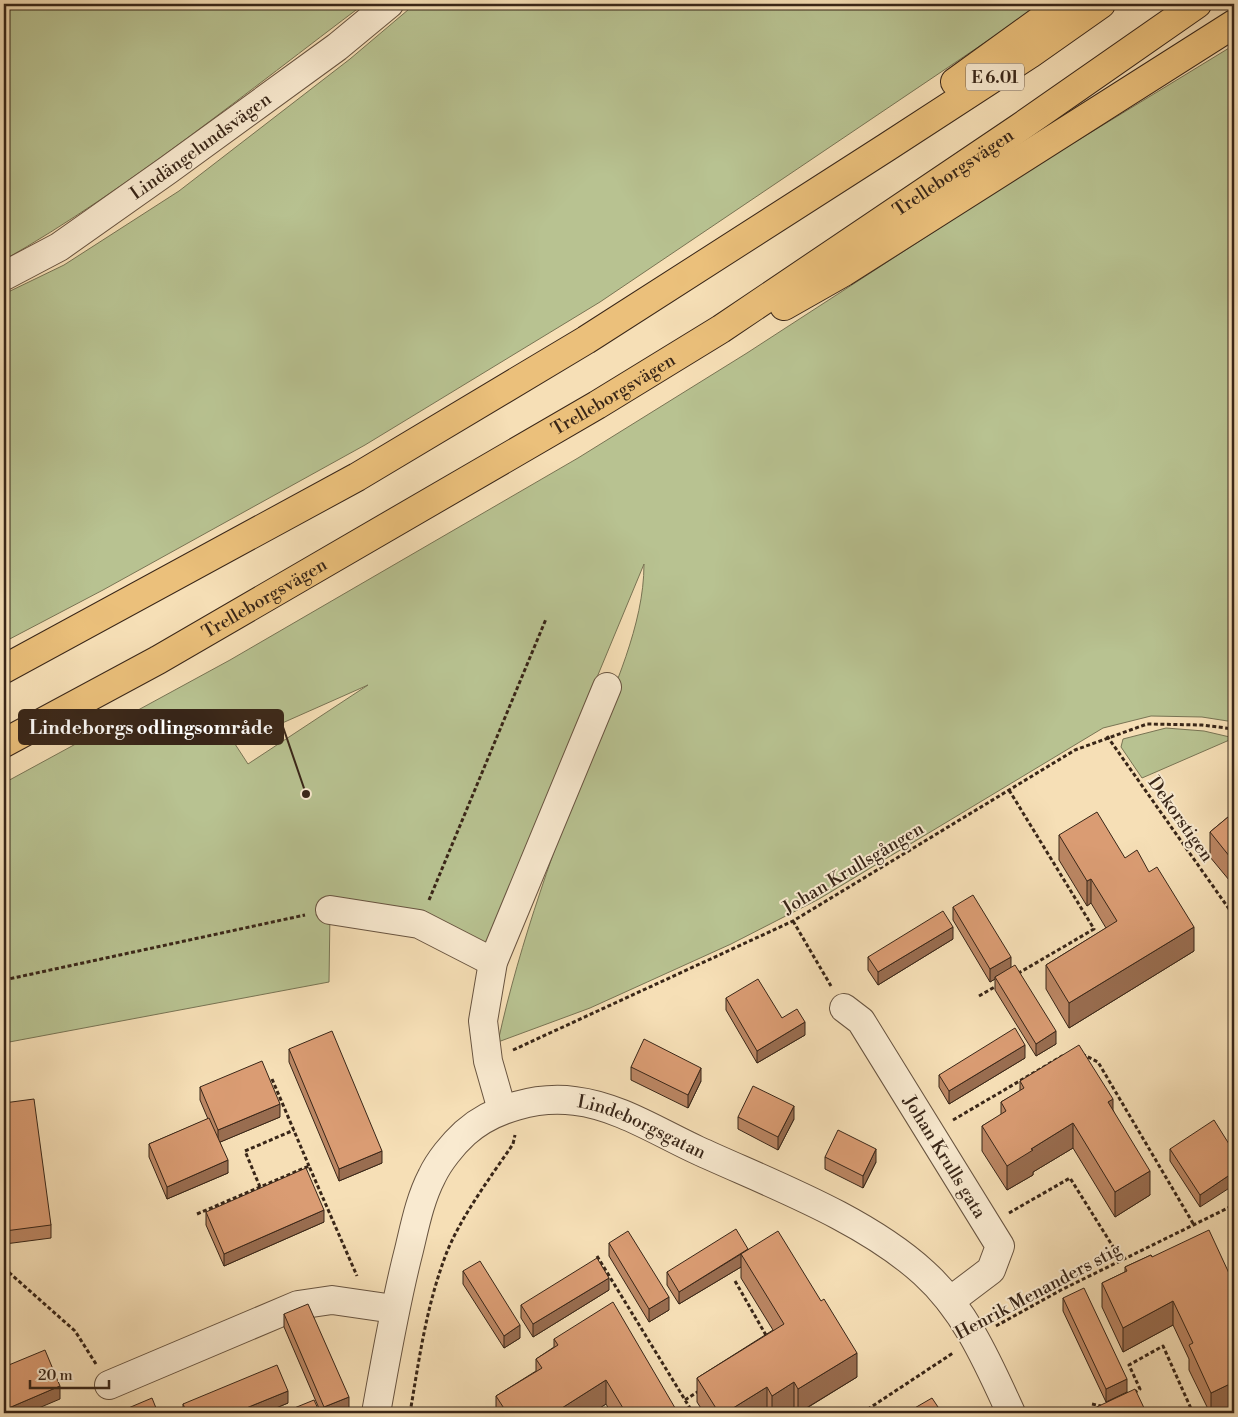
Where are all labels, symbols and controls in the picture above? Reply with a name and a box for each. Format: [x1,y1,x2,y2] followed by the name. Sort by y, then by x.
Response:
[966,64,1024,90] road number: E 6.01
[126,88,276,205] street label: Lindängelundsvägen
[888,124,1018,222] street label: Trelleborgsvägen
[547,349,680,441] street label: Trelleborgsvägen
[198,553,332,644] street label: Trelleborgsvägen
[19,710,283,744] callout: Lindeborgs odlingsområde
[29,716,273,740] text: Lindeborgs odlingsområde
[1143,772,1219,867] street label: Dekorstigen
[778,817,928,920] street label: Johan Krullsgången
[576,1090,710,1165] street label: Lindeborgsgatan
[897,1090,992,1224] street label: Johan Krulls gata
[951,1237,1126,1345] street label: Henrik Menanders stig
[30,1357,109,1389] scale bar
[38,1366,73,1385] text: 20 m

